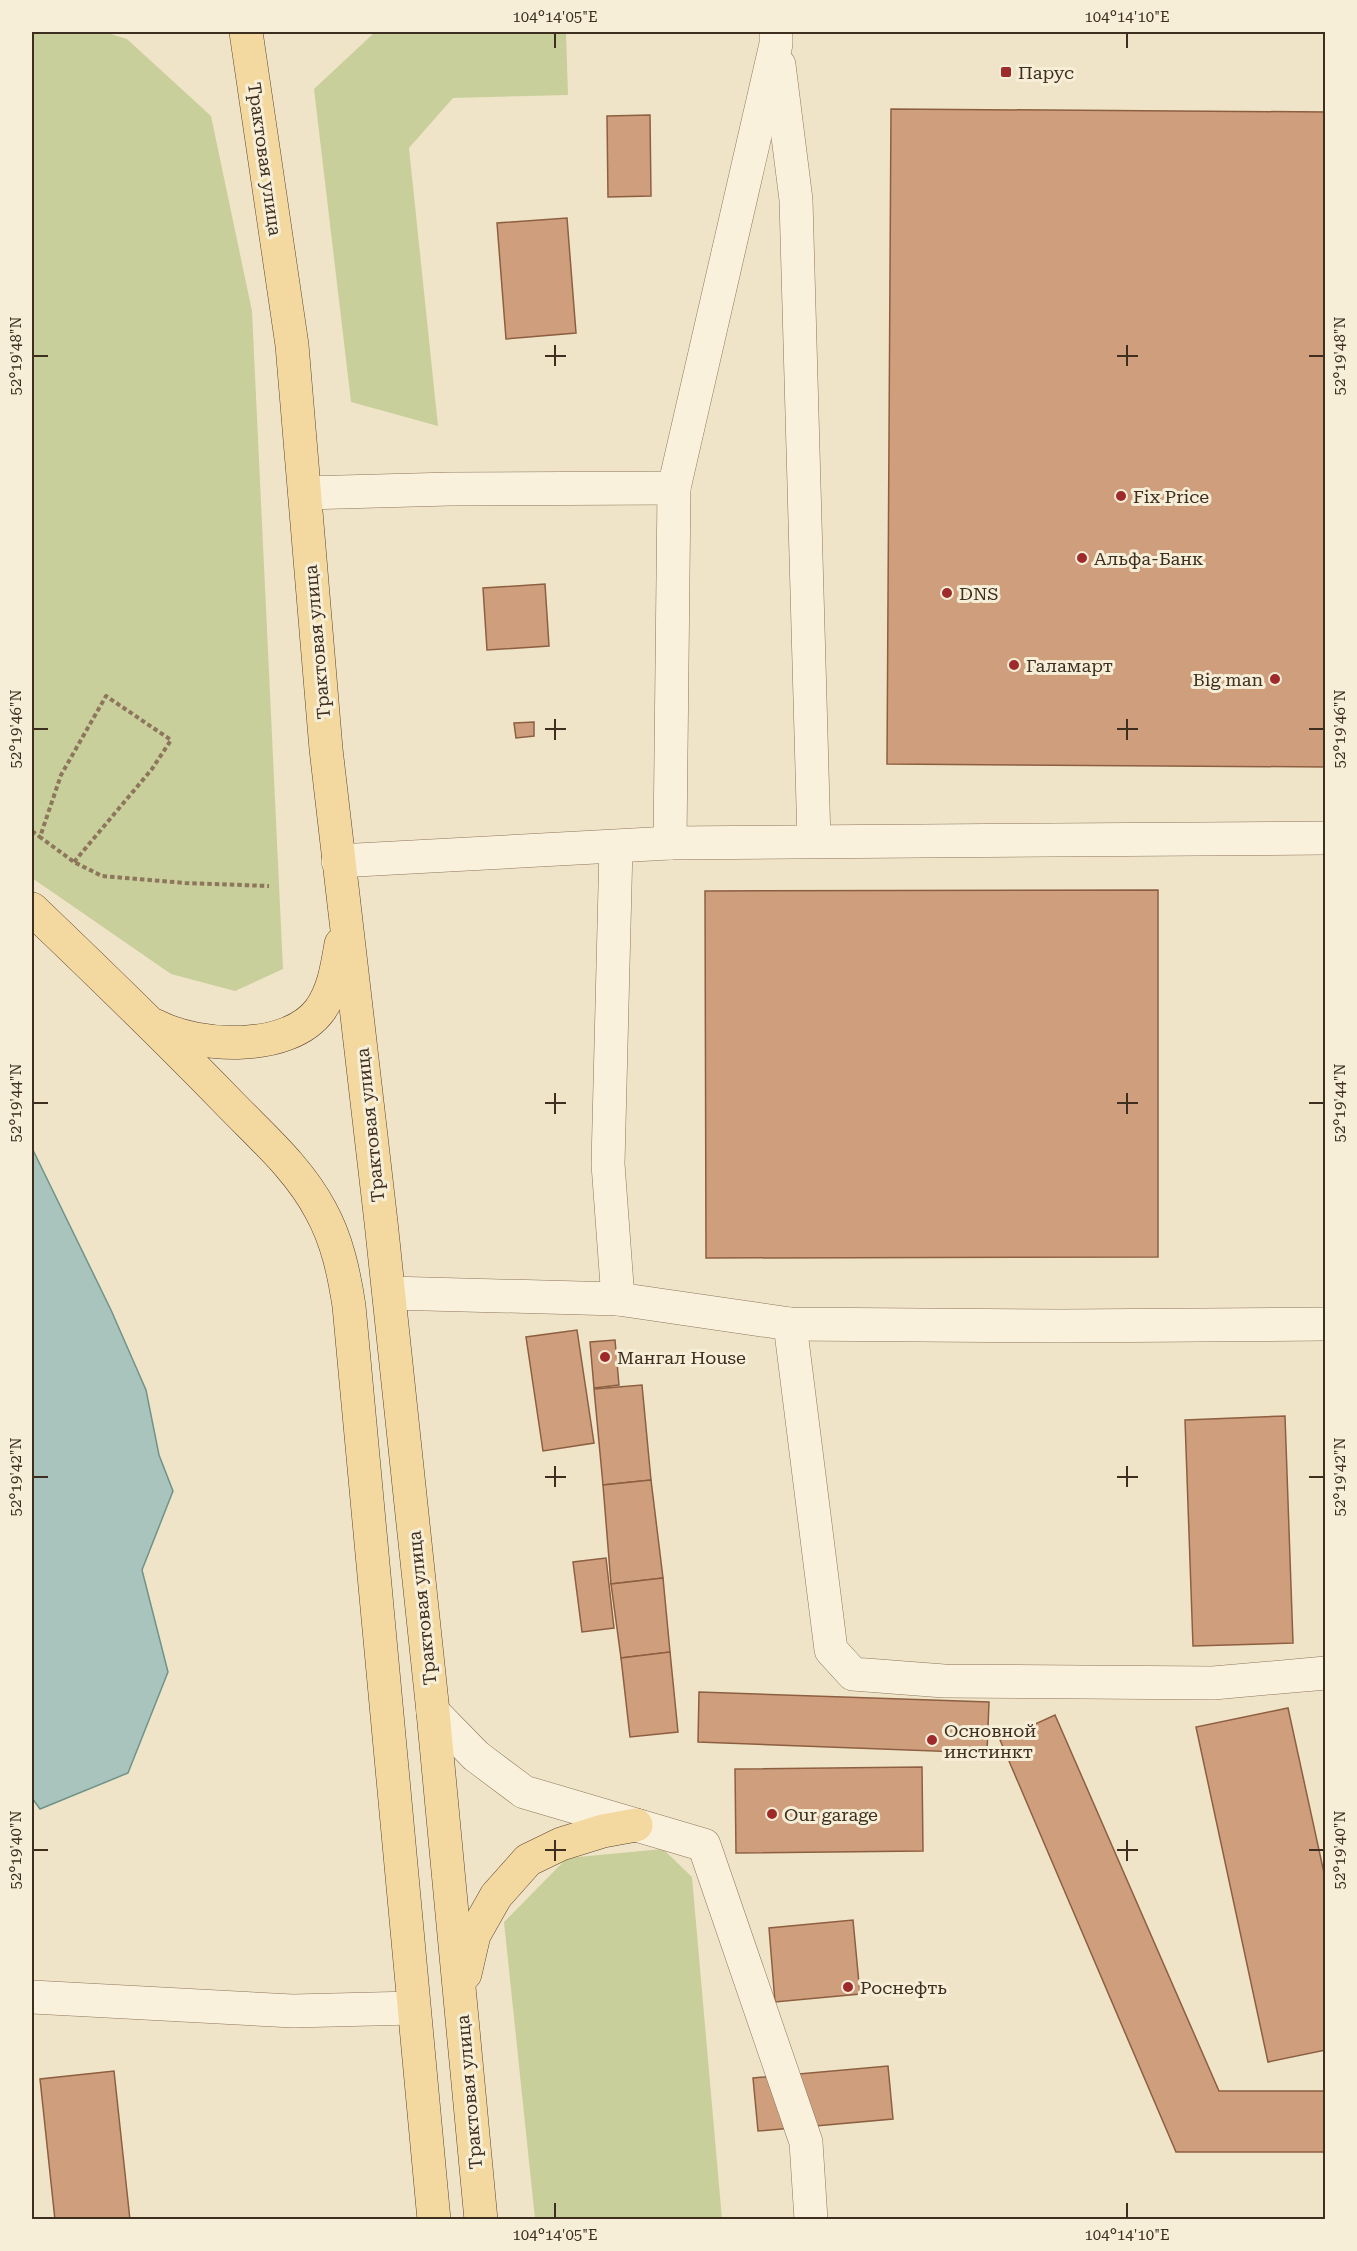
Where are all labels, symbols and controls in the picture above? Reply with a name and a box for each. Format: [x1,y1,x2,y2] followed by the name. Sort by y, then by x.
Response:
[512,8,598,26] text: 104°14'05"E
[1084,8,1170,26] text: 104°14'10"E
[1018,62,1074,83] place label: Парус
[999,65,1013,79] marker: Парус
[244,81,286,237] street label: Трактовая улица
[7,316,25,396] text: 52°19'48"N
[1331,316,1349,396] text: 52°19'48"N
[1133,486,1209,507] place label: Fix Price
[1114,489,1128,503] marker: Fix Price
[1094,548,1203,569] place label: Альфа-Банк
[1075,551,1089,565] marker: Альфа-Банк
[300,564,334,720] street label: Трактовая улица
[959,583,999,604] place label: DNS
[940,586,954,600] marker: DNS
[1026,655,1113,676] place label: Галамарт
[1007,658,1021,672] marker: Галамарт
[1193,669,1263,690] place label: Big man
[1268,672,1282,686] marker: Big man
[7,689,25,769] text: 52°19'46"N
[1331,689,1349,769] text: 52°19'46"N
[351,1047,389,1203] street label: Трактовая улица
[7,1063,25,1143] text: 52°19'44"N
[1331,1063,1349,1143] text: 52°19'44"N
[617,1347,746,1368] place label: Мангал House
[598,1350,612,1364] marker: Мангал House
[7,1437,25,1517] text: 52°19'42"N
[1331,1437,1349,1517] text: 52°19'42"N
[403,1530,441,1686] street label: Трактовая улица
[944,1720,1036,1762] place label: Основной инстинкт
[925,1733,939,1747] marker: Основной инстинкт
[784,1804,878,1825] place label: Our garage
[765,1807,779,1821] marker: Our garage
[7,1810,25,1890] text: 52°19'40"N
[1331,1810,1349,1890] text: 52°19'40"N
[860,1977,947,1998] place label: Роснефть
[841,1980,855,1994] marker: Роснефть
[452,2014,486,2170] street label: Трактовая улица
[512,2226,598,2244] text: 104°14'05"E
[1084,2226,1170,2244] text: 104°14'10"E

